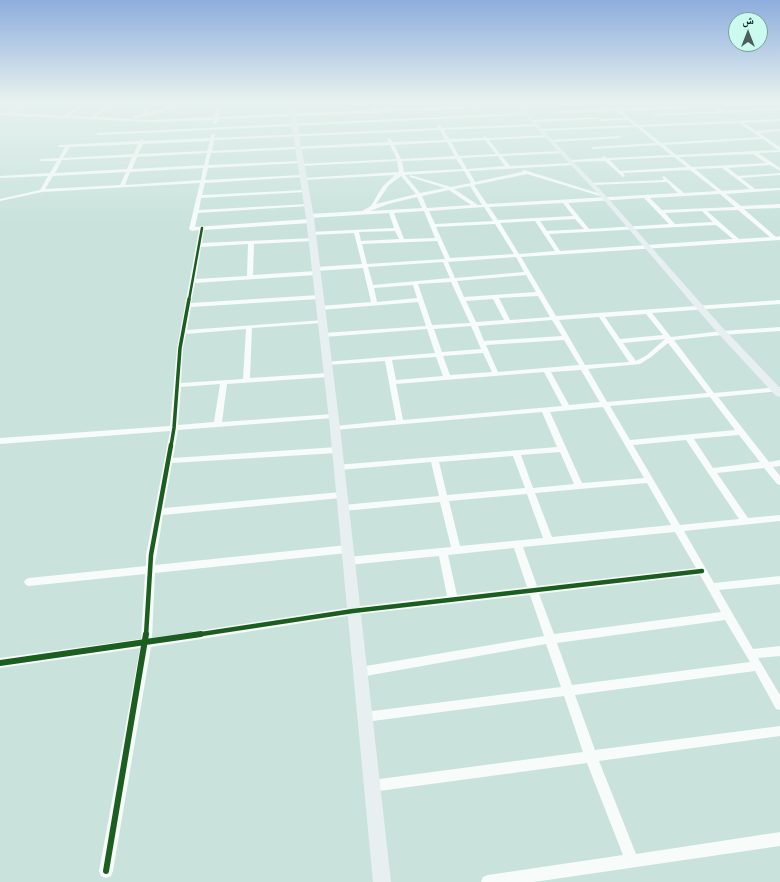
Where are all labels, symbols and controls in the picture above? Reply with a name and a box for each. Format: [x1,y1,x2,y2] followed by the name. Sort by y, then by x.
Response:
[728,12,768,52] north arrow
[742,14,754,27] text: ش

